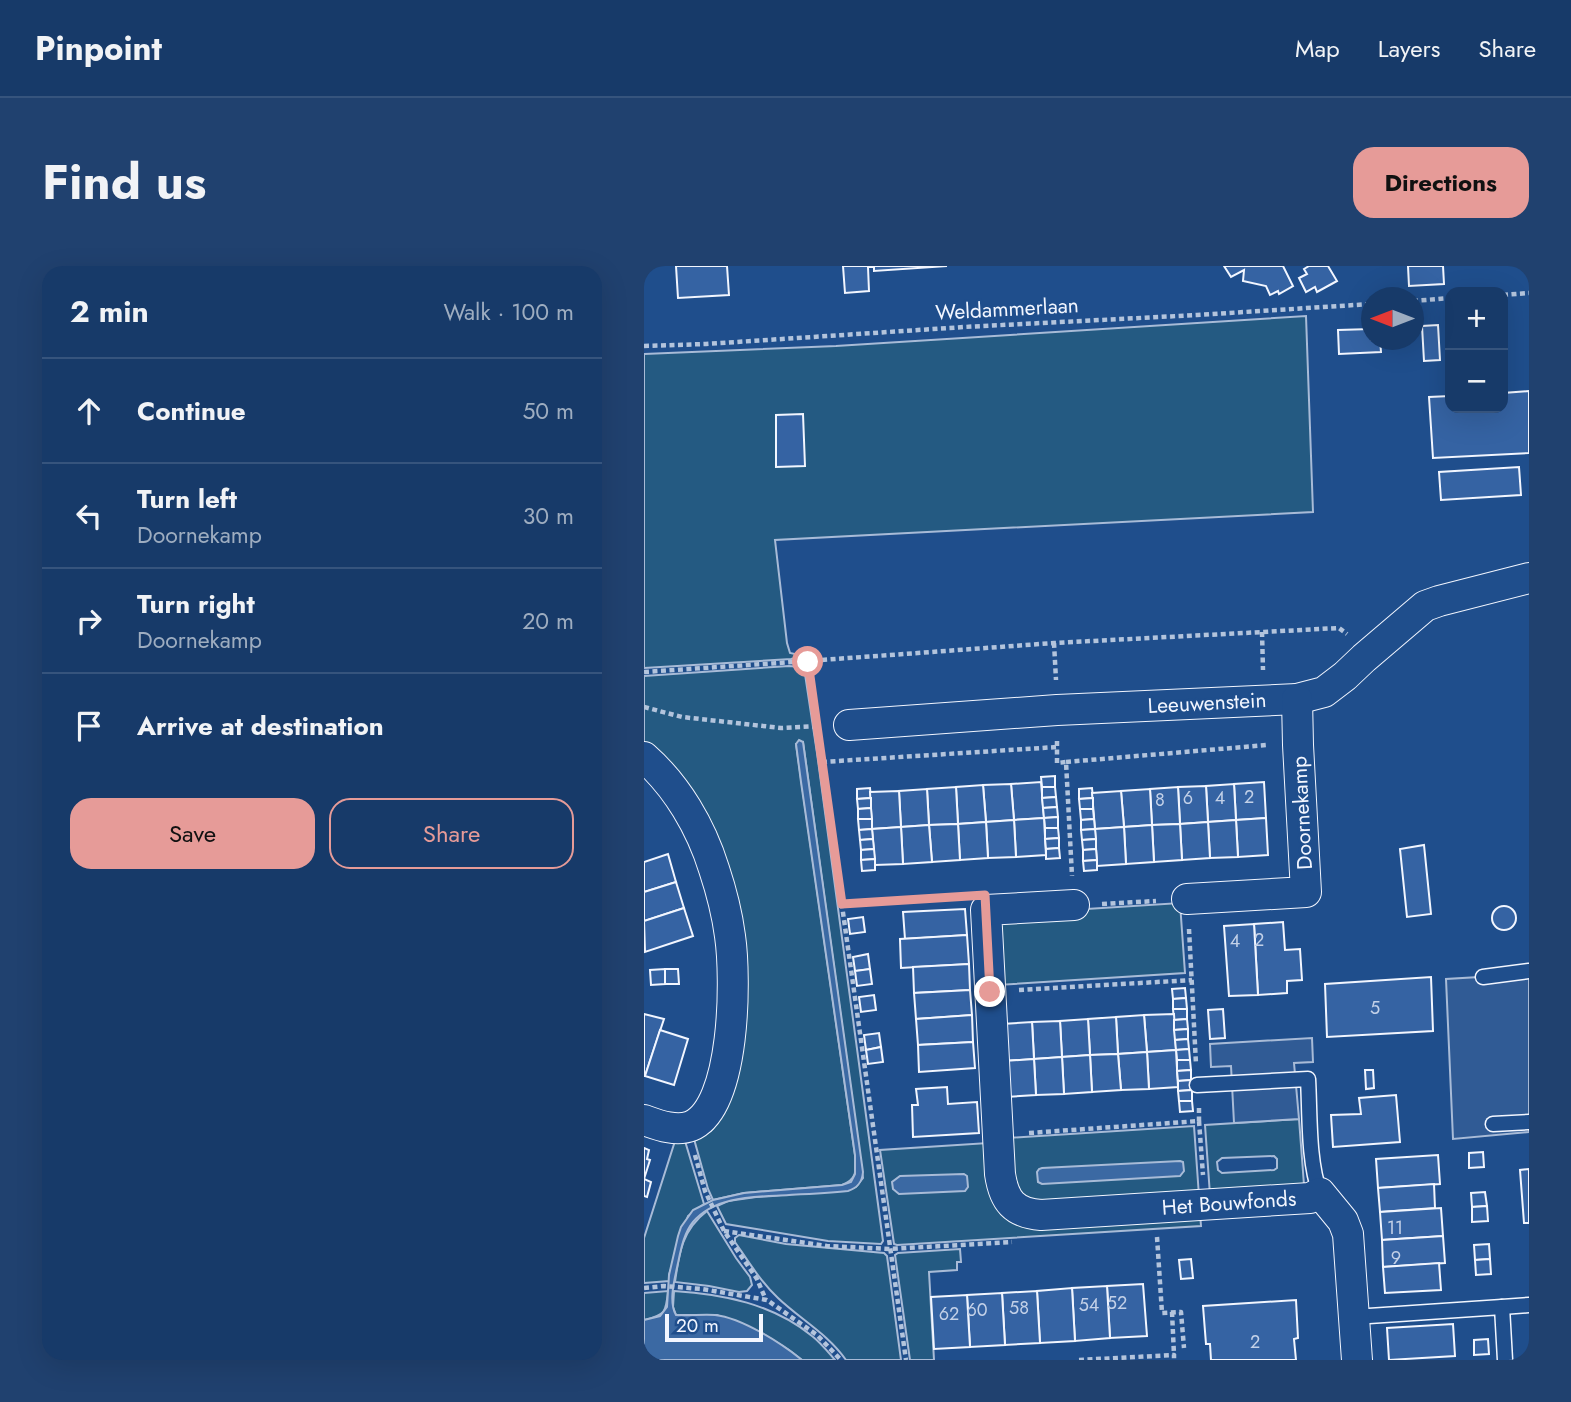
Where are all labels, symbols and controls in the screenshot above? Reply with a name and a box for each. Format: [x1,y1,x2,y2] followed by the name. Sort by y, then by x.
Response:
[35,25,162,72] text: Pinpoint
[1295,31,1340,66] text: Map
[1378,31,1440,66] text: Layers
[1478,31,1536,66] text: Share
[42,147,206,217] text: Find us
[1353,147,1529,218] button: Directions
[1361,287,1424,350] north arrow
[1445,287,1508,413] map controls
[1445,287,1508,350] button: +
[70,290,149,333] text: 2 min
[934,290,1080,328] street label: Weldammerlaan
[444,295,574,329] text: Walk · 100 m
[1445,350,1508,413] button: −
[70,392,108,430] icon: ahead
[137,392,246,430] text: Continue
[522,394,574,428] text: 50 m
[137,480,237,518] text: Turn left
[70,497,108,535] icon: left
[523,499,574,533] text: 30 m
[137,518,262,552] text: Doornekamp
[137,585,255,623] text: Turn right
[70,602,108,640] icon: right
[522,604,574,638] text: 20 m
[137,623,262,657] text: Doornekamp
[792,646,823,677] route start
[1147,685,1267,721] street label: Leeuwenstein
[70,707,108,745] icon: arrive
[137,707,384,745] text: Arrive at destination
[1284,755,1320,871] street label: Doornekamp
[1244,784,1254,810] house number: 2
[1183,785,1193,811] house number: 6
[1215,785,1225,811] house number: 4
[1155,787,1165,813] house number: 8
[70,798,315,869] button: Save
[329,798,574,869] button: Share
[1254,927,1264,953] house number: 2
[1230,928,1240,954] house number: 4
[974,976,1005,1007] route end
[1370,995,1380,1021] house number: 5
[1161,1183,1297,1223] street label: Het Bouwfonds
[1387,1215,1403,1241] house number: 11
[1391,1245,1401,1271] house number: 9
[1107,1290,1127,1316] house number: 52
[1079,1292,1099,1318] house number: 54
[1009,1295,1029,1321] house number: 58
[966,1297,988,1323] house number: 60
[939,1301,959,1327] house number: 62
[665,1311,763,1343] scale bar
[676,1312,719,1339] text: 20 m
[1250,1329,1260,1355] house number: 2

